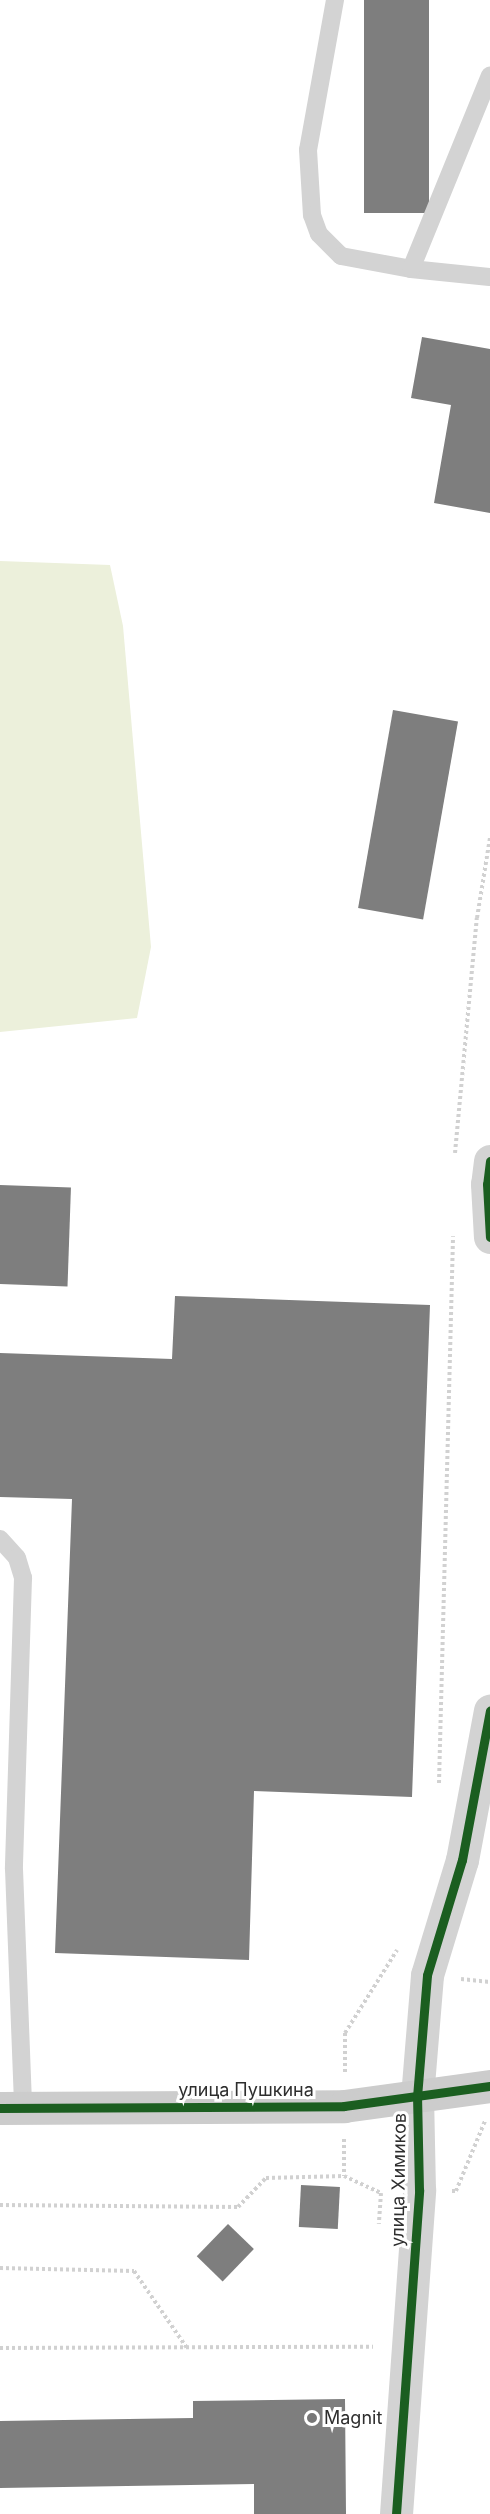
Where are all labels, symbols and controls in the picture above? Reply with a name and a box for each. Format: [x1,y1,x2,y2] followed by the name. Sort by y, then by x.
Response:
[178,2079,314,2101] street label: улица Пушкина
[387,2113,411,2247] street label: улица Химиков
[324,2407,382,2429] place label: Magnit
[305,2411,319,2425] marker: Magnit

